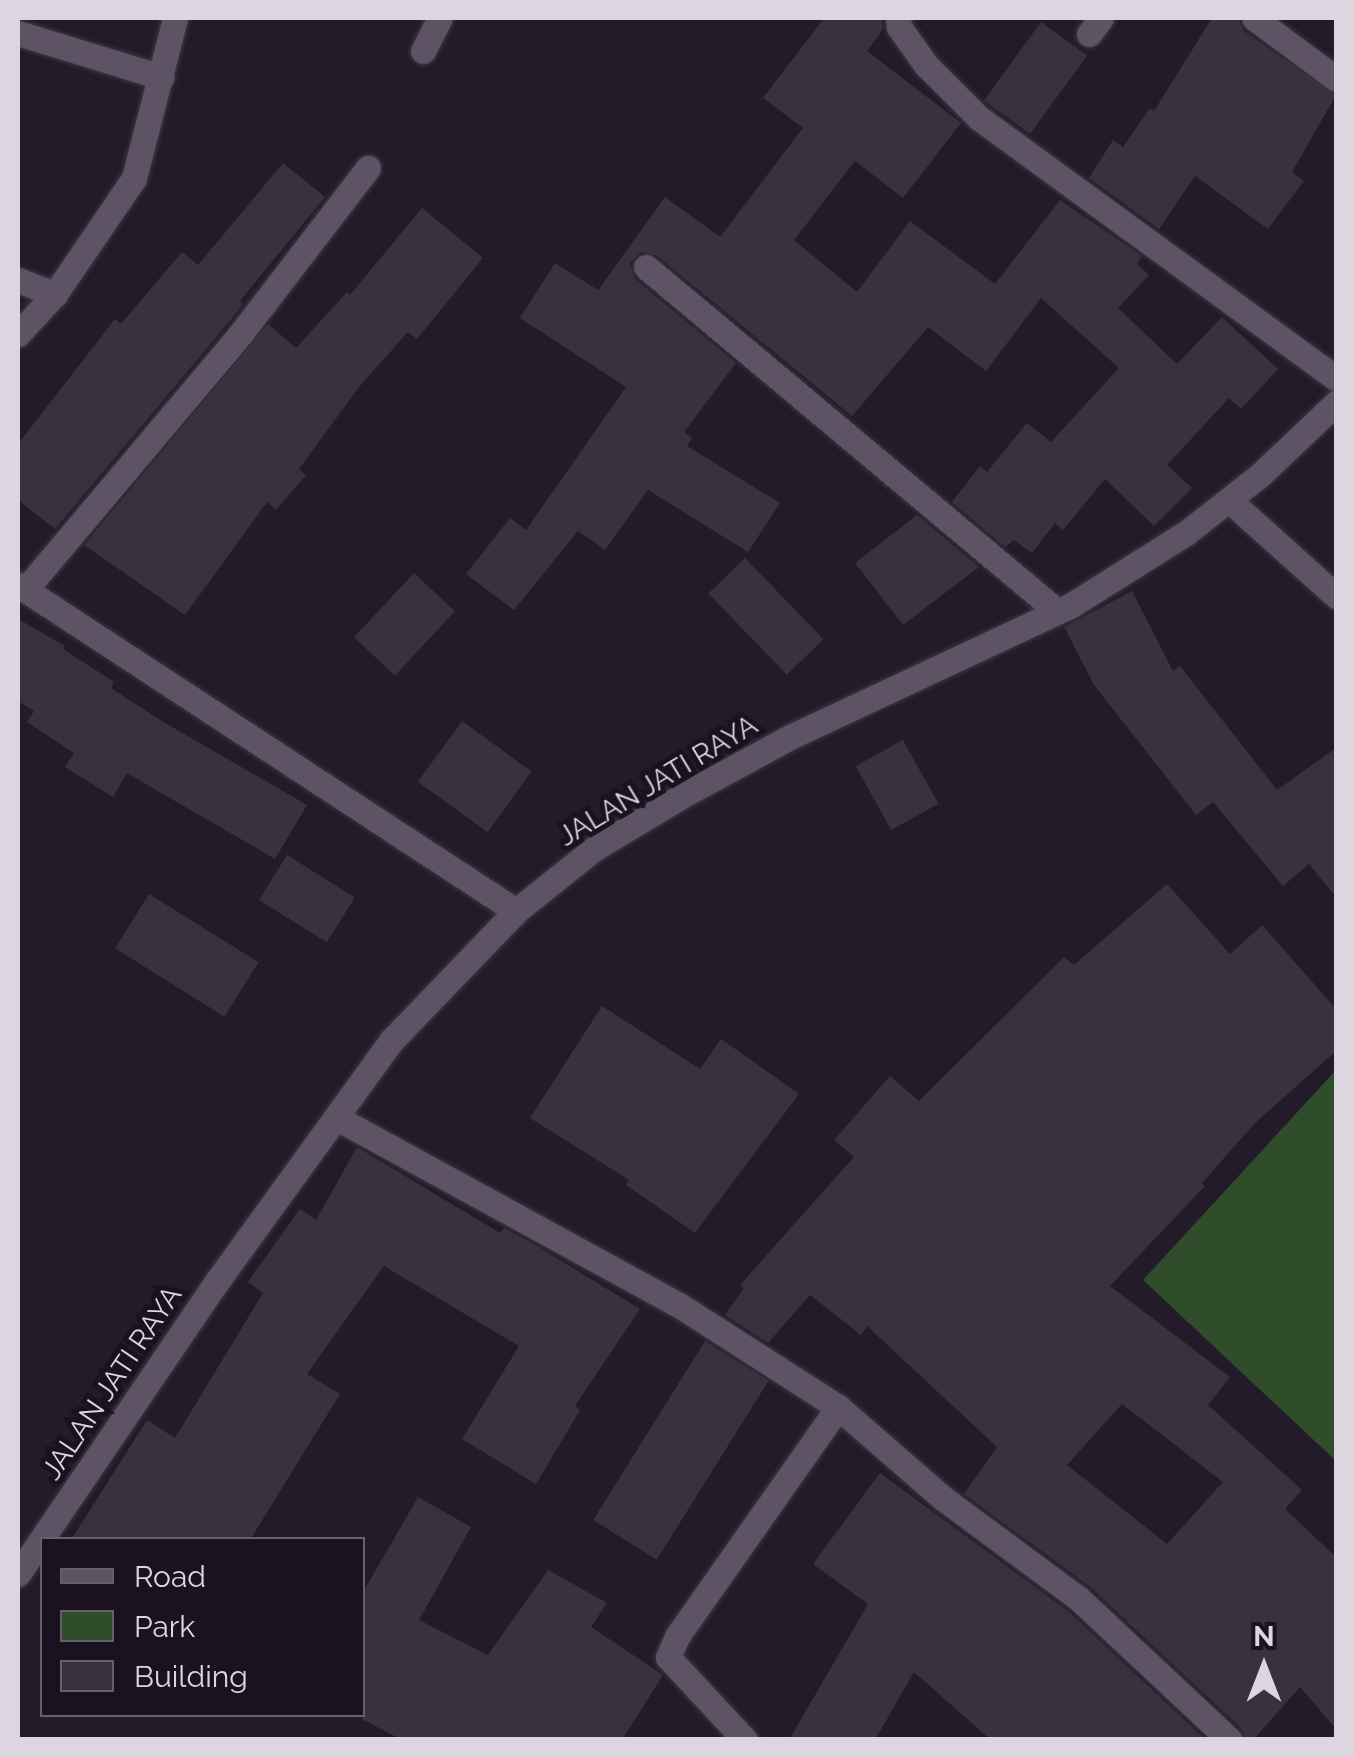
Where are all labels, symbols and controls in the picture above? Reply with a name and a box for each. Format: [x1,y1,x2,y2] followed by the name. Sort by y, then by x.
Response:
[552,708,764,854] street label: JALAN JATI RAYA
[35,1280,189,1486] street label: JALAN JATI RAYA
[40,1537,365,1717] legend
[134,1559,206,1594] text: Road
[134,1609,195,1644] text: Park
[1214,1617,1314,1717] north arrow
[1253,1620,1275,1653] text: N
[134,1659,248,1694] text: Building

